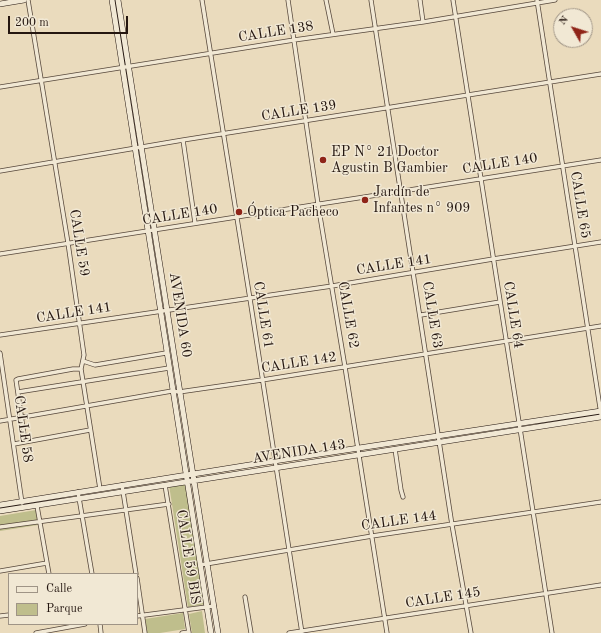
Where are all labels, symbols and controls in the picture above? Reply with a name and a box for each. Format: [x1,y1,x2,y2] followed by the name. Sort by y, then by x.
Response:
[10,8,130,34] scale bar
[553,8,593,48] north arrow
[557,14,571,27] text: N
[15,17,49,29] text: 200 m
[237,18,315,46] street label: CALLE 138
[260,97,338,125] street label: CALLE 139
[331,144,448,176] place label: EP N° 21 Doctor Agustin B Gambier
[461,150,539,178] street label: CALLE 140
[318,155,328,165] marker: EP N° 21 Doctor Agustin B Gambier
[566,170,594,240] street label: CALLE 65
[373,184,470,216] place label: Jardín de Infantes n° 909
[360,195,370,205] marker: Jardín de Infantes n° 909
[141,201,219,229] street label: CALLE 140
[247,204,339,220] place label: Óptica Pacheco
[234,207,244,217] marker: Óptica Pacheco
[65,208,93,278] street label: CALLE 59
[355,251,433,279] street label: CALLE 141
[165,271,195,359] street label: AVENIDA 60
[249,280,277,350] street label: CALLE 61
[334,280,362,350] street label: CALLE 62
[418,280,446,350] street label: CALLE 63
[499,280,527,350] street label: CALLE 64
[35,299,113,327] street label: CALLE 141
[260,349,338,377] street label: CALLE 142
[10,394,36,464] street label: CALLE 58
[251,436,347,468] street label: AVENIDA 143
[360,507,438,535] street label: CALLE 144
[172,508,204,606] street label: CALLE 59 BIS
[8,573,138,625] legend
[46,583,72,595] text: Calle
[404,584,482,612] street label: CALLE 145
[46,603,82,615] text: Parque

